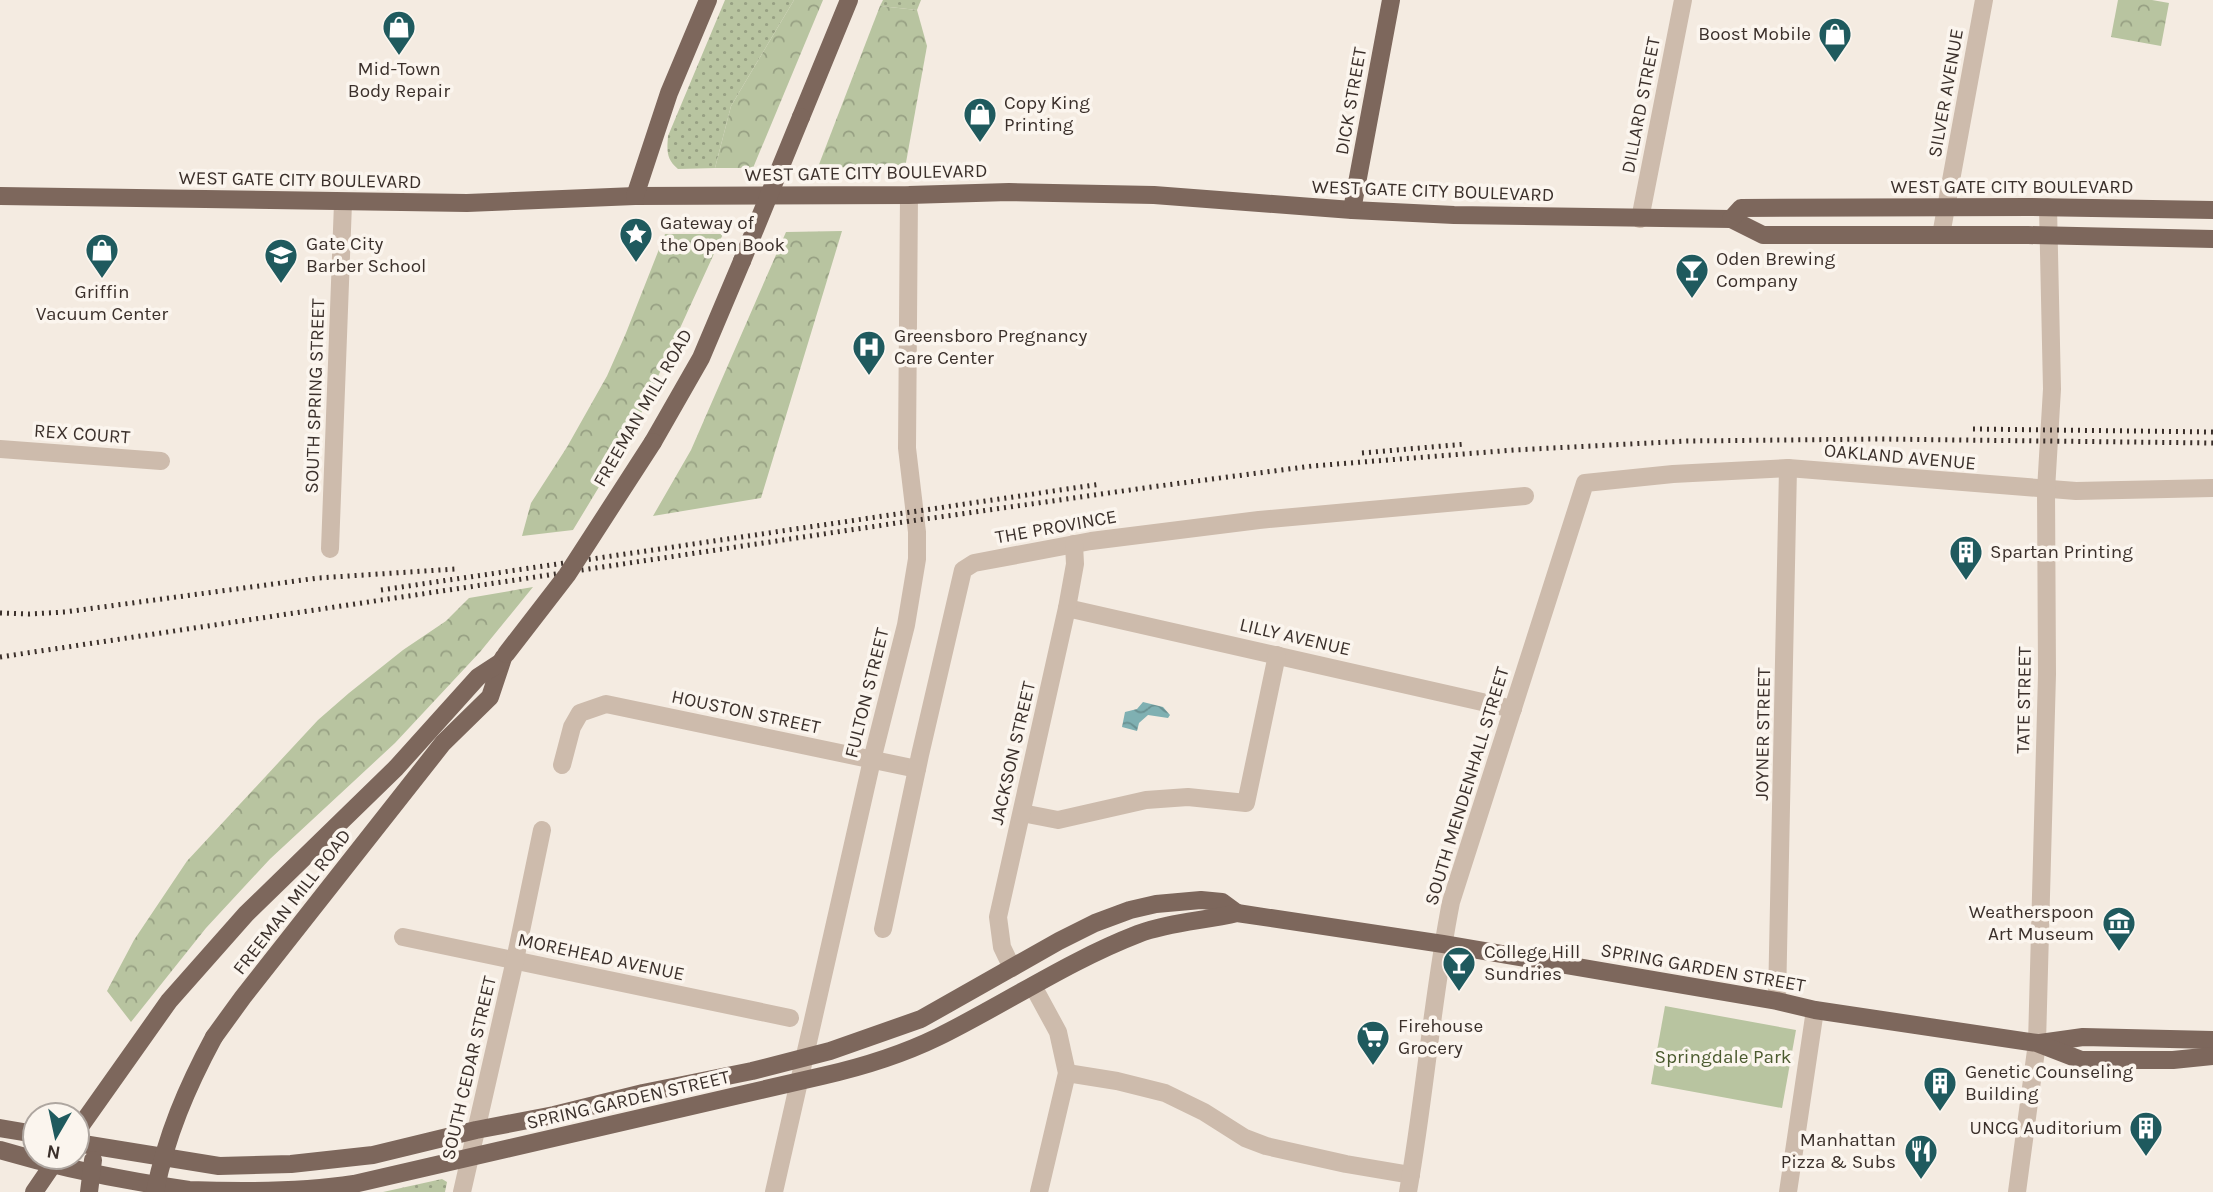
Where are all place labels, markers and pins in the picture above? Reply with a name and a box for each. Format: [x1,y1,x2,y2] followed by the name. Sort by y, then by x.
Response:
[380,8,418,57] shop icon: Mid-Town Body Repair
[1816,15,1854,64] shop icon: Boost Mobile
[1698,23,1811,45] place label: Boost Mobile
[348,58,450,102] place label: Mid-Town Body Repair
[1004,92,1090,136] place label: Copy King Printing
[961,95,999,144] shop icon: Copy King Printing
[660,212,786,256] place label: Gateway of the Open Book
[617,215,655,264] place icon: Gateway of the Open Book
[83,231,121,280] shop icon: Griffin Vacuum Center
[306,233,426,277] place label: Gate City Barber School
[262,236,300,285] school or university icon: Gate City Barber School
[1716,248,1836,292] place label: Oden Brewing Company
[1673,251,1711,300] bar icon: Oden Brewing Company
[36,281,168,325] place label: Griffin Vacuum Center
[894,325,1088,369] place label: Greensboro Pregnancy Care Center
[850,328,888,377] hospital icon: Greensboro Pregnancy Care Center
[1947,533,1985,582] building icon: Spartan Printing
[1990,541,2133,563] place label: Spartan Printing
[1969,901,2094,945] place label: Weatherspoon Art Museum
[2100,904,2138,953] museum icon: Weatherspoon Art Museum
[1484,941,1580,985] place label: College Hill Sundries
[1440,944,1478,993] bar icon: College Hill Sundries
[1398,1015,1483,1059] place label: Firehouse Grocery
[1354,1018,1392,1067] supermarket icon: Firehouse Grocery
[1965,1061,2134,1105] place label: Genetic Counseling Building
[1921,1064,1959,1113] building icon: Genetic Counseling Building
[2127,1109,2165,1158] building icon: UNCG Auditorium
[1970,1117,2122,1139] place label: UNCG Auditorium
[1781,1129,1896,1173] place label: Manhattan Pizza & Subs
[1902,1132,1940,1181] restaurant icon: Manhattan Pizza & Subs

